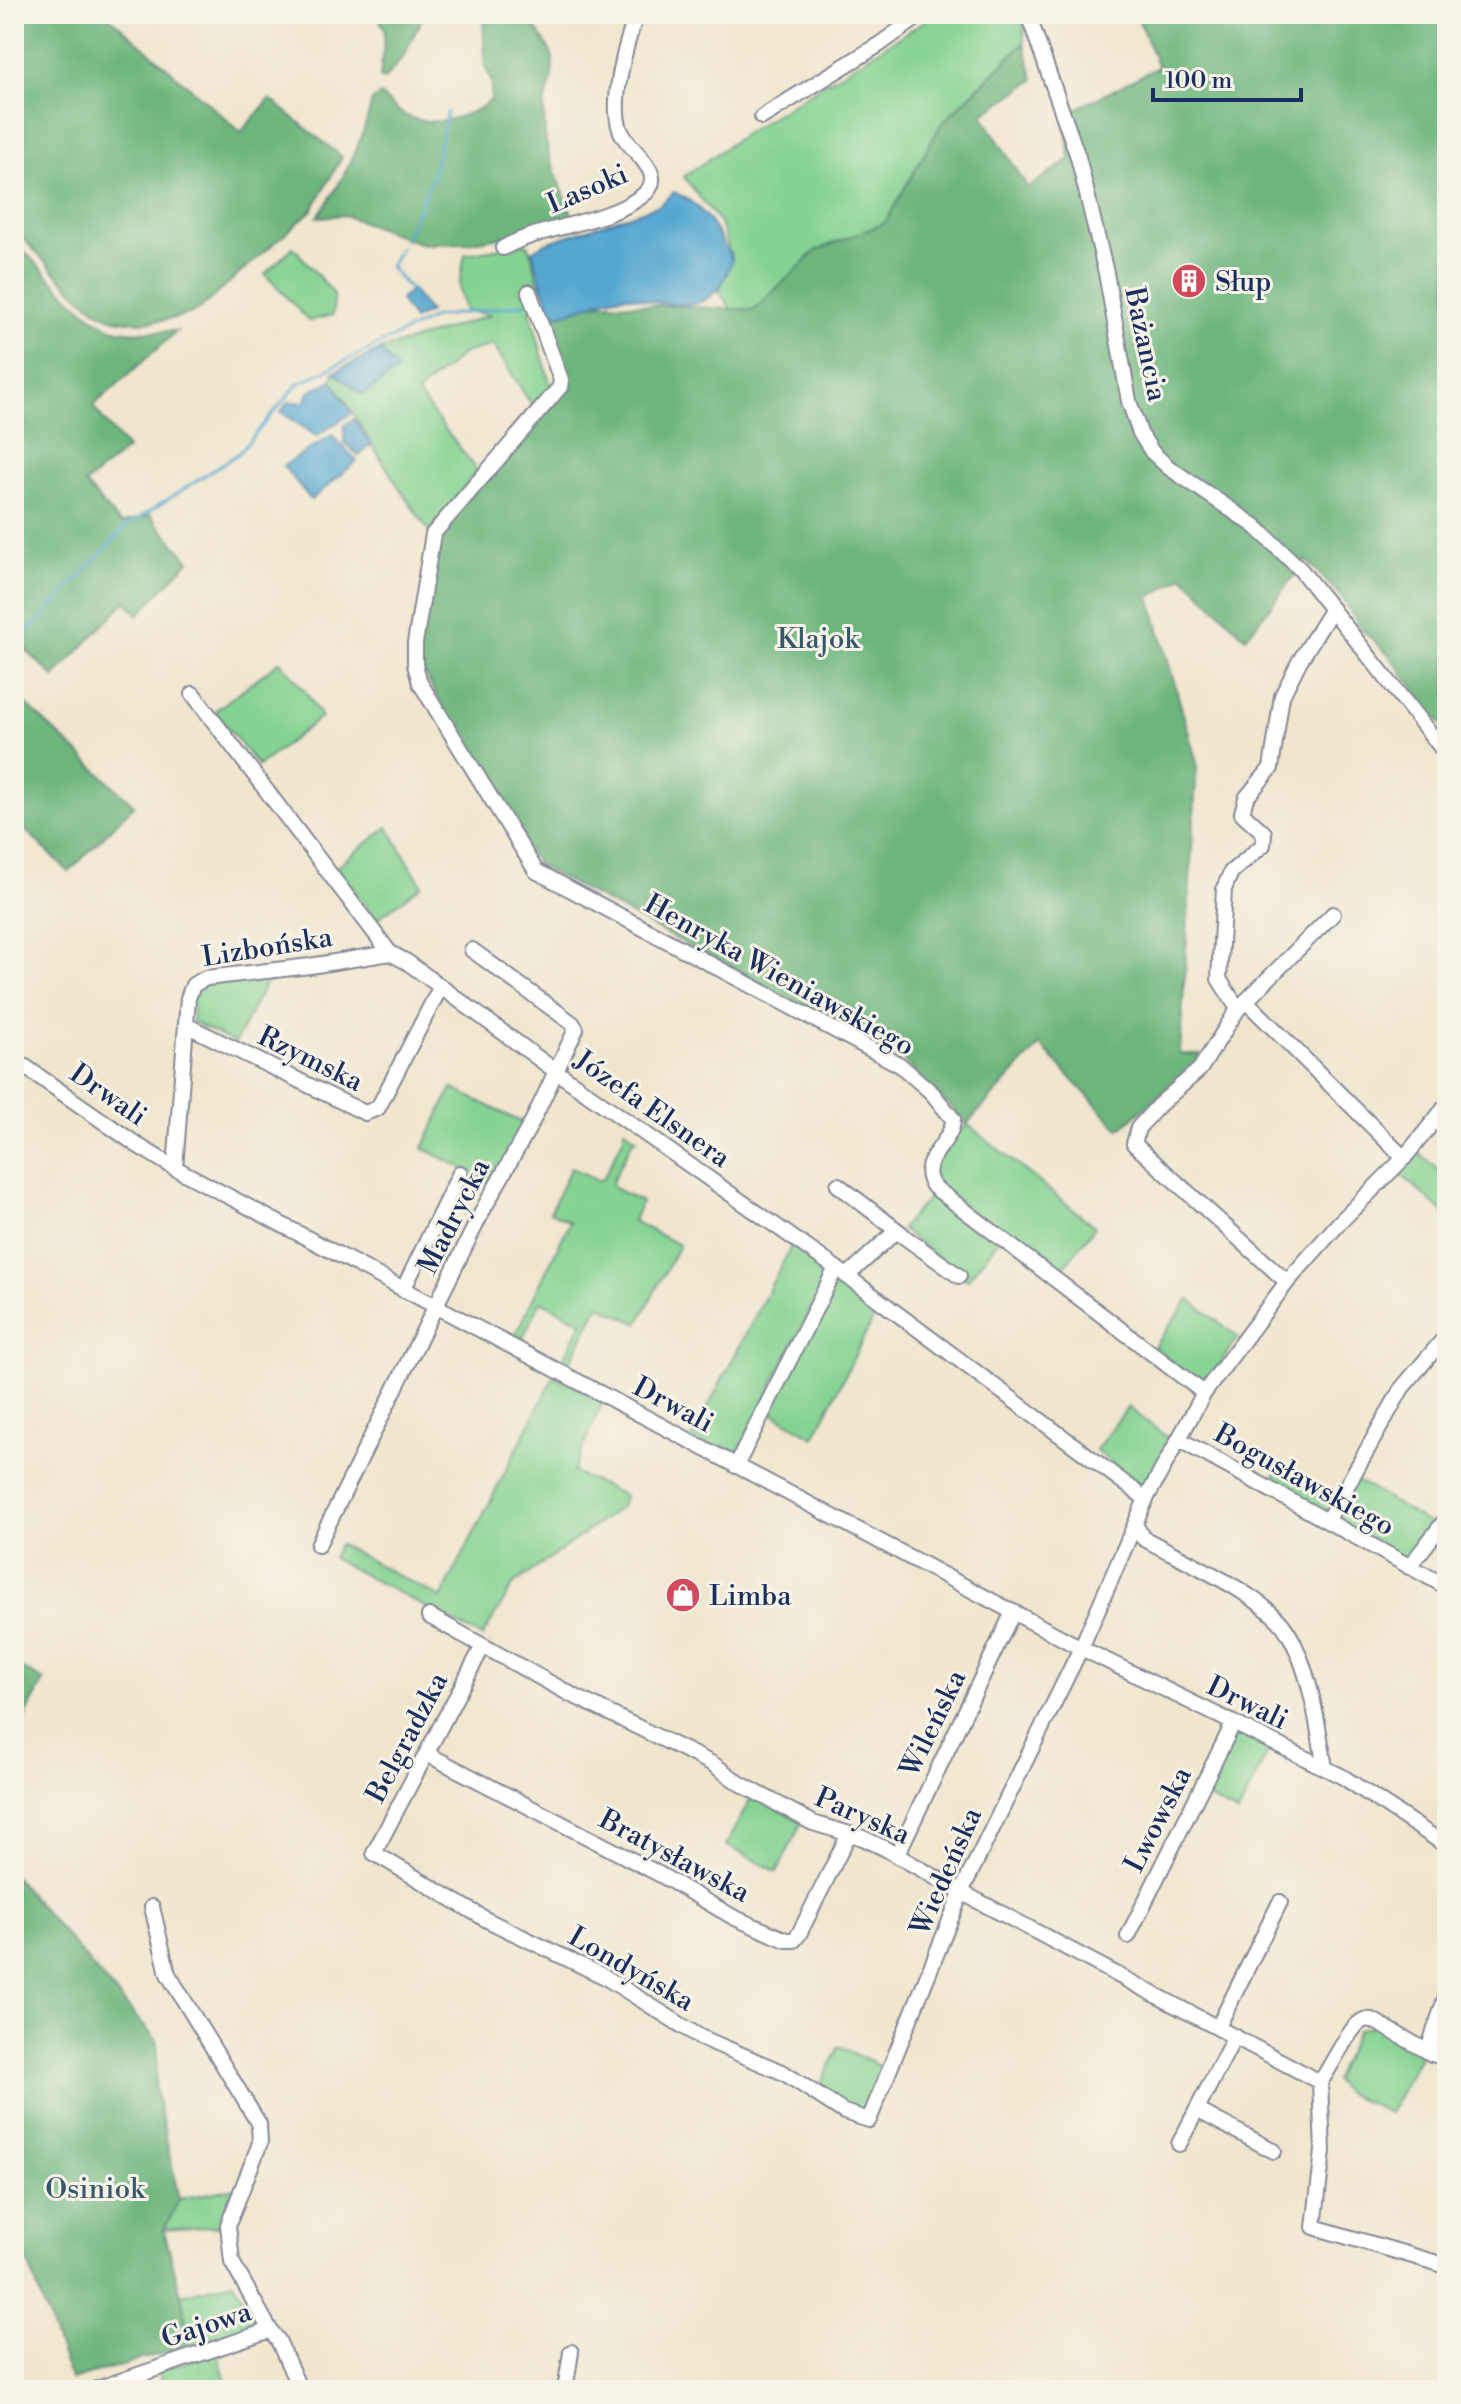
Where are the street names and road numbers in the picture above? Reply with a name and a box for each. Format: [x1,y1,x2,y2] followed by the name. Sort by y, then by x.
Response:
[542,157,633,222] street label: Lasoki
[1116,283,1175,405] street label: Bażancia
[638,886,920,1064] street label: Henryka Wieniawskiego
[200,920,336,975] street label: Lizbońska
[252,1019,369,1100] street label: Rzymska
[567,1042,737,1176] street label: Józefa Elsnera
[63,1056,153,1134] street label: Drwali
[410,1152,499,1280] street label: Madrycka
[627,1370,720,1441] street label: Drwali
[1207,1416,1401,1544] street label: Bogusławskiego
[892,1664,975,1784] street label: Wileńska
[358,1666,457,1810] street label: Belgradzka
[1201,1669,1294,1738] street label: Drwali
[1117,1760,1200,1878] street label: Lwowska
[809,1780,916,1853] street label: Paryska
[902,1801,990,1942] street label: Wiedeńska
[592,1802,756,1911] street label: Bratysławska
[562,1919,701,2020] street label: Londyńska
[157,2294,257,2356] street label: Gajowa

